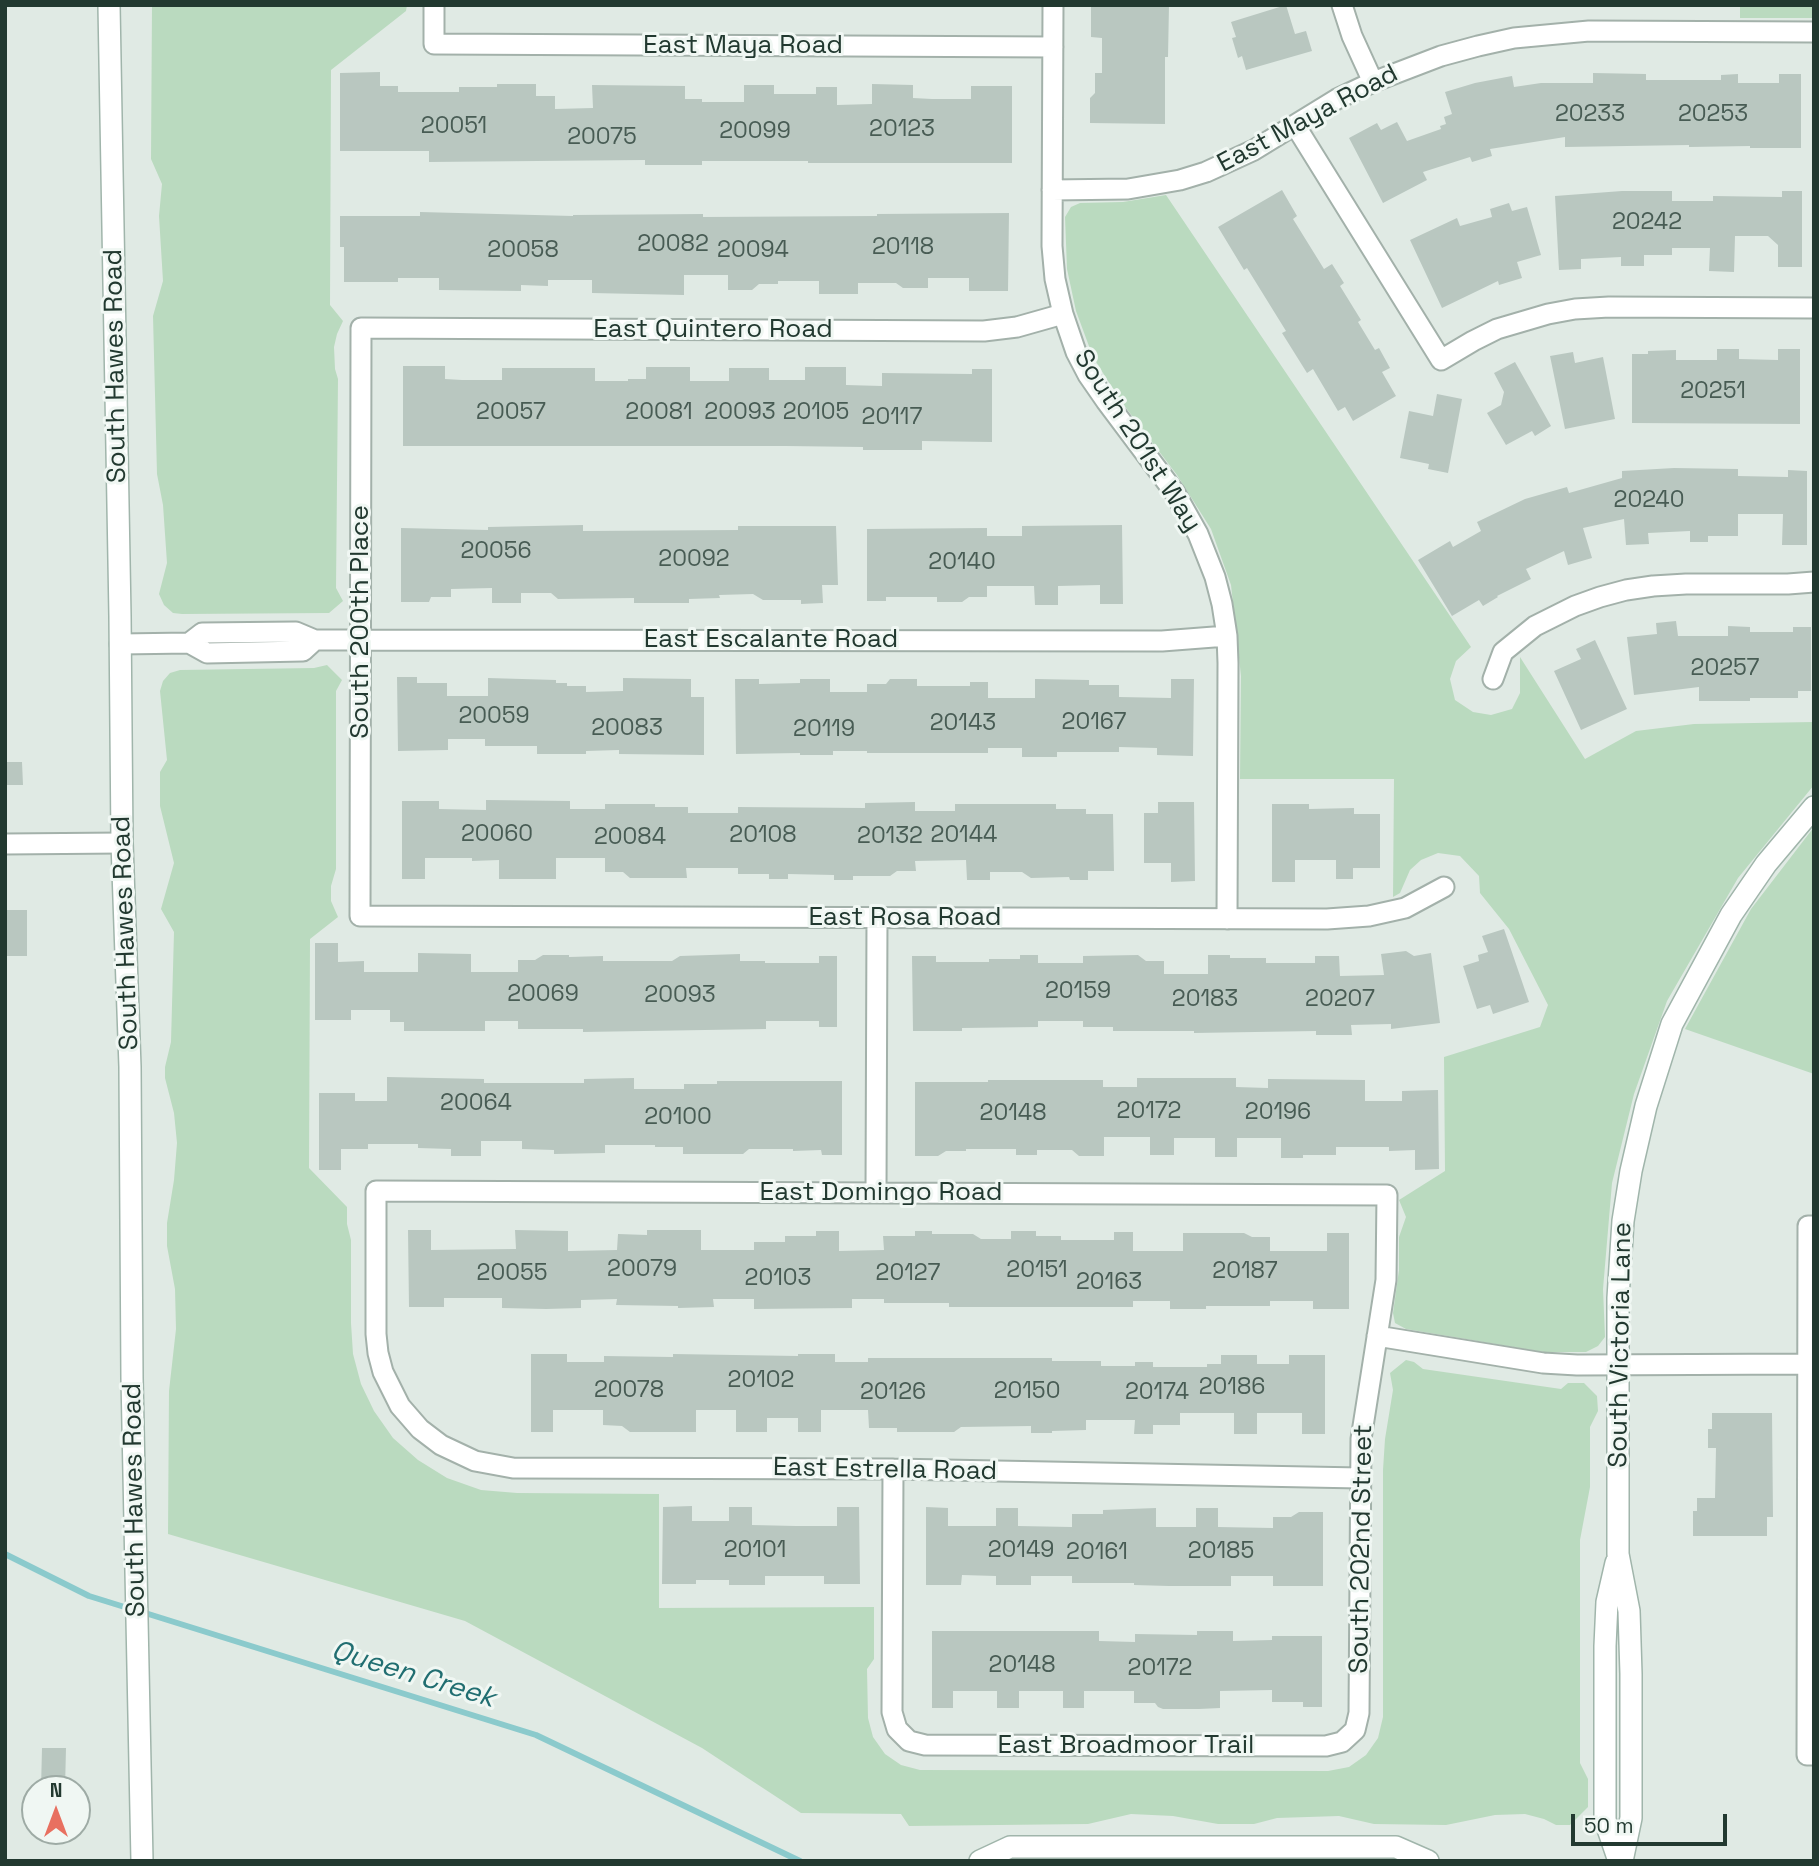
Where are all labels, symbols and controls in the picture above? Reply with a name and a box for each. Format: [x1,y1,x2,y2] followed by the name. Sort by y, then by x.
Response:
[643,30,843,62] street label: East Maya Road
[1212,58,1404,180] street label: East Maya Road
[1555,101,1625,129] house number: 20233
[1678,101,1748,129] house number: 20253
[421,113,487,141] house number: 20051
[869,116,935,144] house number: 20123
[719,118,791,146] house number: 20099
[567,124,637,152] house number: 20075
[1612,209,1682,237] house number: 20242
[637,231,709,259] house number: 20082
[872,234,934,262] house number: 20118
[487,237,559,265] house number: 20058
[717,237,789,265] house number: 20094
[98,249,134,483] street label: South Hawes Road
[593,314,833,346] street label: East Quintero Road
[1067,344,1207,538] street label: South 201st Way
[1680,378,1746,406] house number: 20251
[476,399,546,427] house number: 20057
[625,399,693,427] house number: 20081
[704,399,776,427] house number: 20093
[783,399,849,427] house number: 20105
[862,404,922,432] house number: 20117
[1614,487,1684,515] house number: 20240
[345,505,377,739] street label: South 200th Place
[460,538,532,566] house number: 20056
[658,546,730,574] house number: 20092
[928,549,996,577] house number: 20140
[644,624,898,656] street label: East Escalante Road
[1691,655,1759,683] house number: 20257
[458,703,530,731] house number: 20059
[1062,709,1126,737] house number: 20167
[930,710,996,738] house number: 20143
[591,715,663,743] house number: 20083
[793,716,855,744] house number: 20119
[106,815,146,1051] street label: South Hawes Road
[461,821,533,849] house number: 20060
[729,822,797,850] house number: 20108
[931,822,997,850] house number: 20144
[857,823,923,851] house number: 20132
[594,824,666,852] house number: 20084
[808,902,1002,934] street label: East Rosa Road
[1045,978,1111,1006] house number: 20159
[507,981,579,1009] house number: 20069
[644,982,716,1010] house number: 20093
[1172,986,1238,1014] house number: 20183
[1305,986,1375,1014] house number: 20207
[440,1090,512,1118] house number: 20064
[1117,1098,1181,1126] house number: 20172
[1245,1099,1311,1127] house number: 20196
[980,1100,1046,1128] house number: 20148
[644,1104,712,1132] house number: 20100
[760,1177,1002,1209] street label: East Domingo Road
[1603,1222,1639,1468] street label: South Victoria Lane
[607,1256,677,1284] house number: 20079
[1006,1257,1068,1285] house number: 20151
[1212,1258,1278,1286] house number: 20187
[477,1260,547,1288] house number: 20055
[876,1260,940,1288] house number: 20127
[745,1265,811,1293] house number: 20103
[1076,1269,1142,1297] house number: 20163
[728,1367,794,1395] house number: 20102
[1199,1374,1265,1402] house number: 20186
[594,1377,664,1405] house number: 20078
[994,1378,1060,1406] house number: 20150
[860,1379,926,1407] house number: 20126
[1125,1379,1189,1407] house number: 20174
[117,1383,153,1617] street label: South Hawes Road
[1344,1424,1380,1674] street label: South 202nd Street
[773,1452,997,1488] street label: East Estrella Road
[724,1537,786,1565] house number: 20101
[988,1537,1054,1565] house number: 20149
[1188,1538,1254,1566] house number: 20185
[1066,1539,1128,1567] house number: 20161
[327,1634,499,1716] water label: Queen Creek
[989,1652,1055,1680] house number: 20148
[1128,1655,1192,1683] house number: 20172
[998,1730,1254,1762] street label: East Broadmoor Trail
[21,1775,91,1845] north arrow
[50,1778,62,1803] text: N
[1574,1800,1730,1844] scale bar
[1584,1812,1634,1839] text: 50 m

